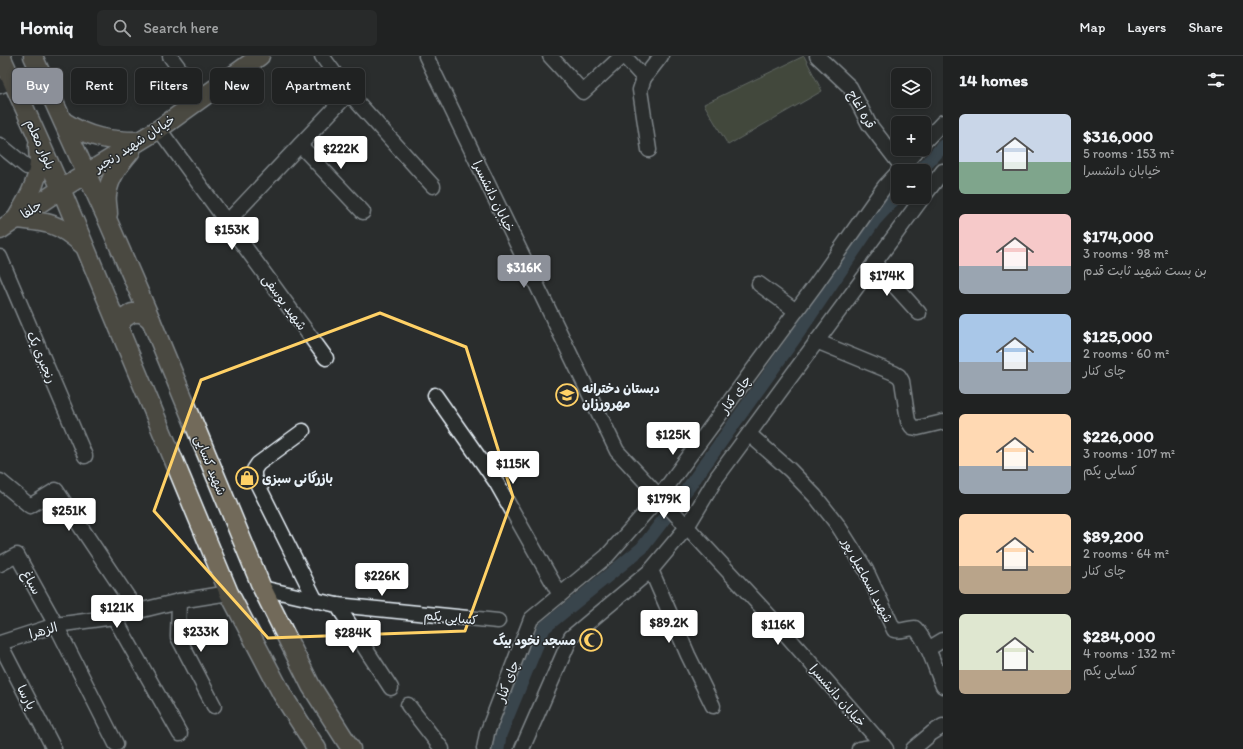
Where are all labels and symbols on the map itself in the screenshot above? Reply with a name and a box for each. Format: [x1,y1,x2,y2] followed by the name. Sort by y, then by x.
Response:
[843,87,879,132] street label: قره اغاج
[90,112,178,177] street label: خیابان شهید رنجبر
[20,117,58,173] street label: بلوار معلم
[313,136,369,170] pin: $222K
[469,158,517,235] street label: خیابان دانشسرا
[18,197,45,223] street label: جلفا
[204,217,260,251] pin: $153K
[496,255,552,289] pin: $316K
[859,263,915,297] pin: $174K
[258,271,310,334] street label: شهید یوسفی
[23,329,59,386] street label: رنجبری یک
[716,372,755,418] street label: چای کنار
[582,381,660,412] place label: دبستان دخترانه مهرورزان
[554,382,580,408] school or university icon: دبستان دخترانه مهرورزان
[645,422,701,456] pin: $125K
[190,433,229,498] street label: شهید کسایی
[485,451,541,485] pin: $115K
[234,465,260,491] shop icon: بازرگانی سبزی
[262,470,333,487] place label: بازرگانی سبزی
[636,486,692,520] pin: $179K
[41,498,97,532] pin: $251K
[838,535,896,625] street label: شهید اسماعیل پور
[354,563,410,597] pin: $226K
[17,568,44,598] street label: سباغ
[89,595,145,629] pin: $121K
[423,607,479,631] street label: کسایی یکم
[636,610,702,644] pin: $89.2K
[750,612,806,646] pin: $116K
[27,619,59,642] street label: الزهرا
[173,619,229,653] pin: $233K
[325,620,381,654] pin: $284K
[578,627,604,653] mosque icon: مسجد نخود‌ بیگ
[493,632,576,649] place label: مسجد نخود‌ بیگ
[492,658,523,705] street label: چای کنار
[806,661,869,730] street label: خیابان دانشسرا
[13,682,39,713] street label: پارسا

